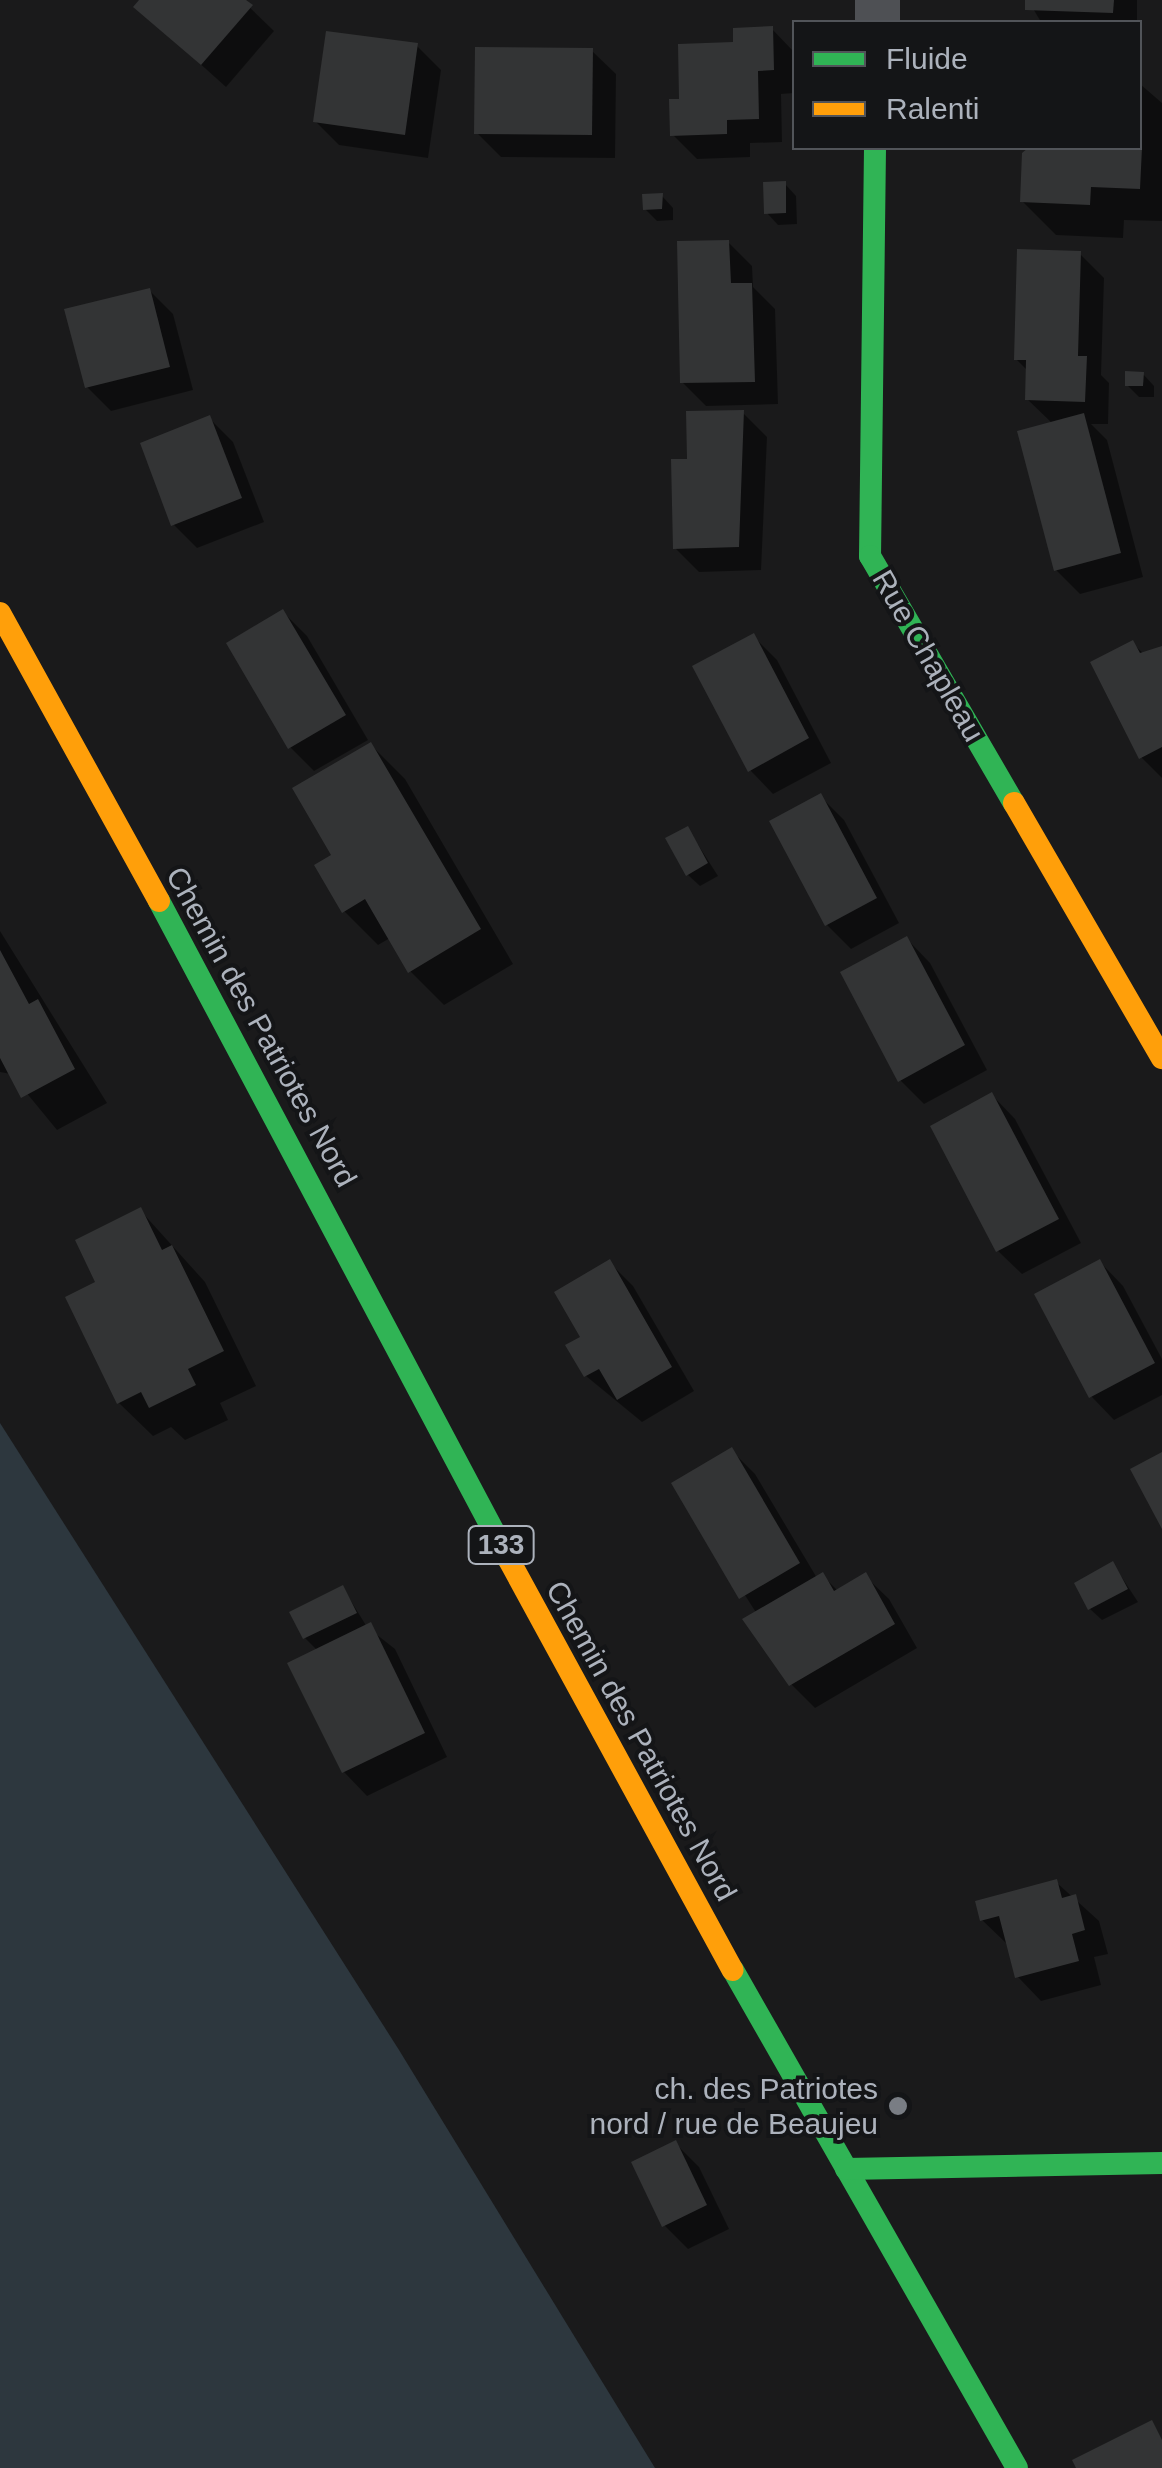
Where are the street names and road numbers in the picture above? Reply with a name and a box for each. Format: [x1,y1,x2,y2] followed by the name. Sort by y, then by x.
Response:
[864,564,992,748] street label: Rue Chapleau
[158,861,364,1193] street label: Chemin des Patriotes Nord
[466,1522,536,1568] road number: 133
[538,1575,744,1907] street label: Chemin des Patriotes Nord

